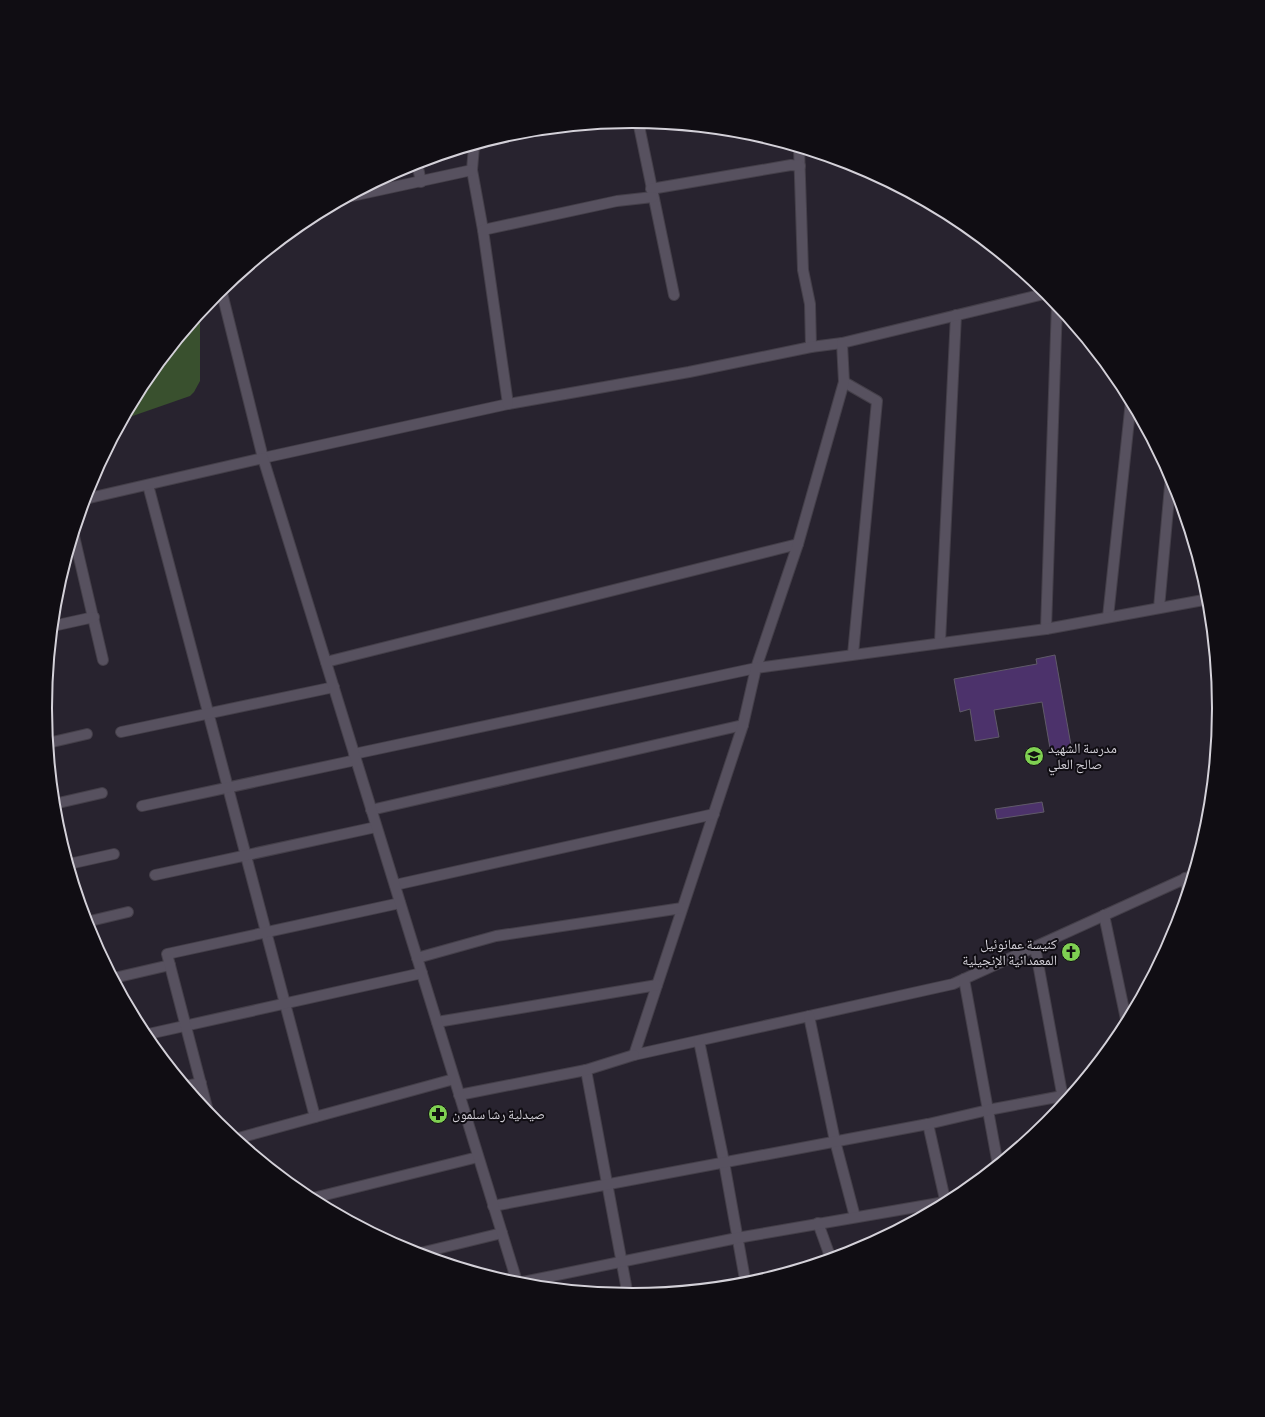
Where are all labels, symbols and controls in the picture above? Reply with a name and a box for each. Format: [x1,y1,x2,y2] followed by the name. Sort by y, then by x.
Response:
[1048,742,1117,776] place label: مدرسة الشهيد صالح العلي
[1023,745,1045,767] school or university icon: مدرسة الشهيد صالح العلي
[962,938,1057,969] place label: كنيسة عمانوئيل المعمدانية الإنجيلية
[1060,941,1082,963] church icon: كنيسة عمانوئيل المعمدانية الإنجيلية
[427,1103,449,1125] pharmacy icon: صيدلية رشا سلمون
[452,1108,545,1123] place label: صيدلية رشا سلمون

